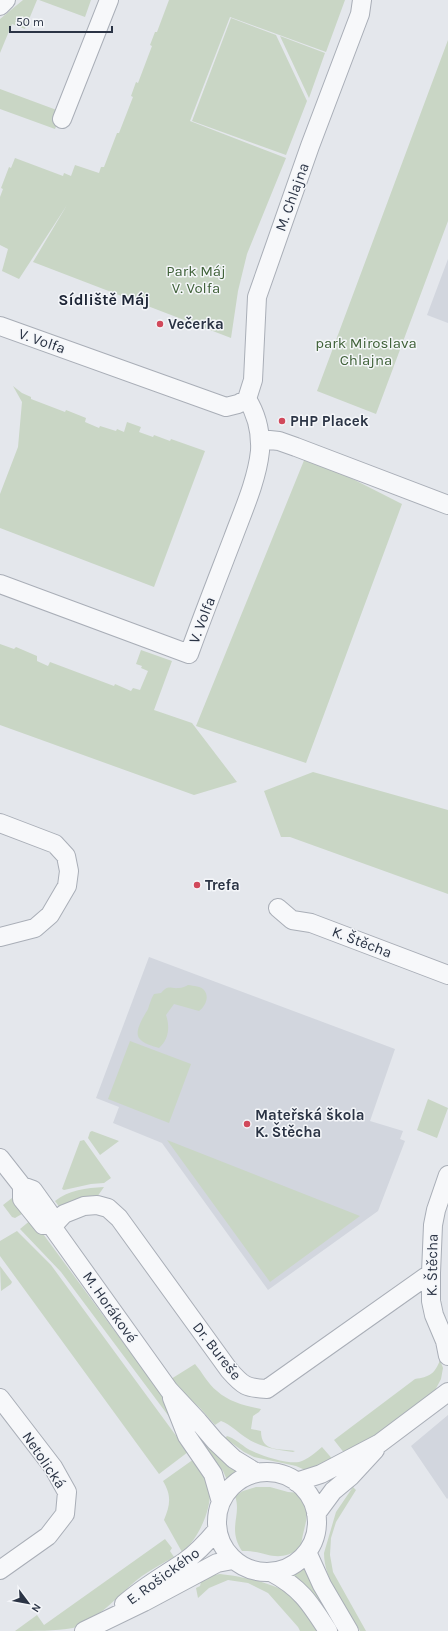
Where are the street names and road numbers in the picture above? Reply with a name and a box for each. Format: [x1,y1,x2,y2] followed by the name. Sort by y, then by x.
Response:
[271,160,313,234] street label: M. Chlajna
[16,325,68,357] street label: V. Volfa
[185,594,219,646] street label: V. Volfa
[329,922,395,962] street label: K. Štěcha
[422,1233,442,1297] street label: K. Štěcha
[79,1268,141,1346] street label: M. Horákové
[189,1318,245,1384] street label: Dr. Bureše
[18,1428,70,1492] street label: Netolická
[123,1544,203,1608] street label: E. Rošického

